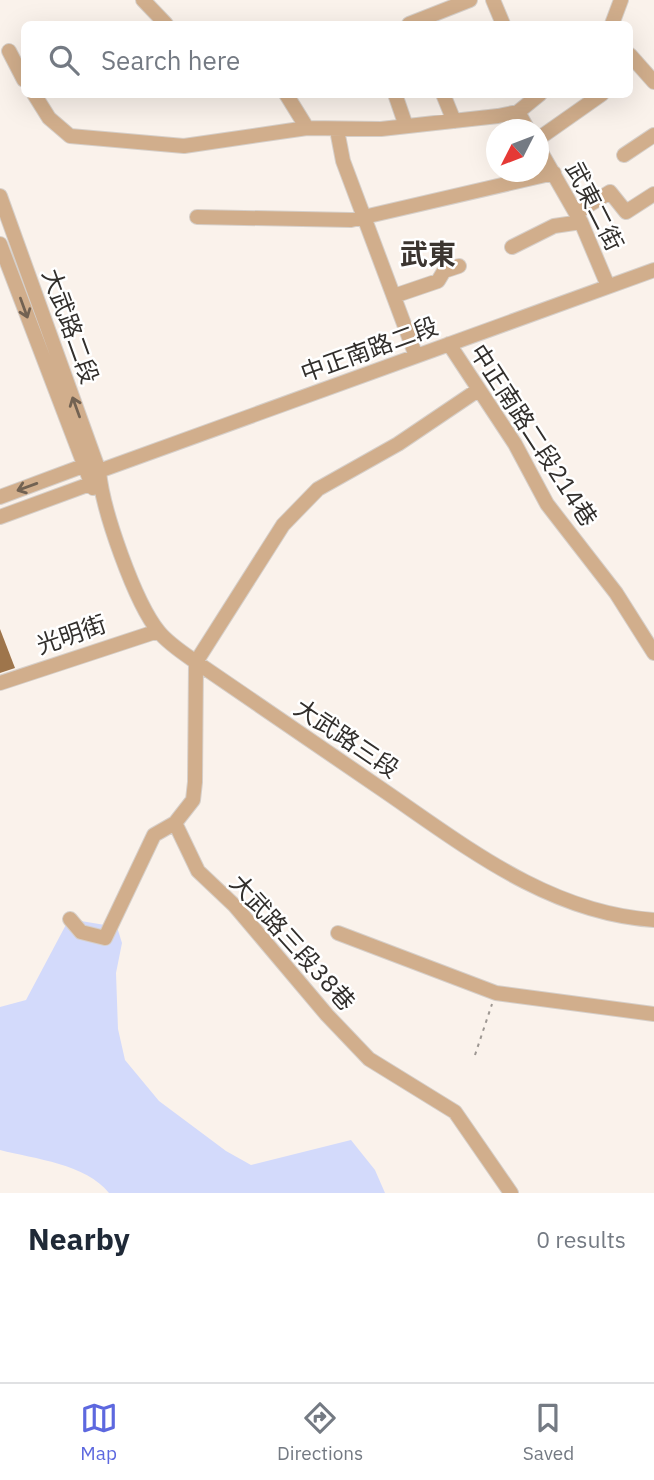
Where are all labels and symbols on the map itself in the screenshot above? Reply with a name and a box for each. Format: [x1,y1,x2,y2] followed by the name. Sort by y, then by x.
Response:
[486,119,549,182] north arrow
[559,156,631,256] street label: 武東二街
[400,235,456,272] district label: 武東
[35,264,107,388] street label: 大武路二段
[19,296,31,318] one-way arrow
[296,309,442,389] street label: 中正南路二段
[463,338,605,532] street label: 中正南路二段214巷
[69,397,81,419] one-way arrow
[16,482,38,494] one-way arrow
[32,607,110,661] street label: 光明街
[288,691,406,785] street label: 大武路三段
[223,867,363,1017] street label: 大武路三段38巷

